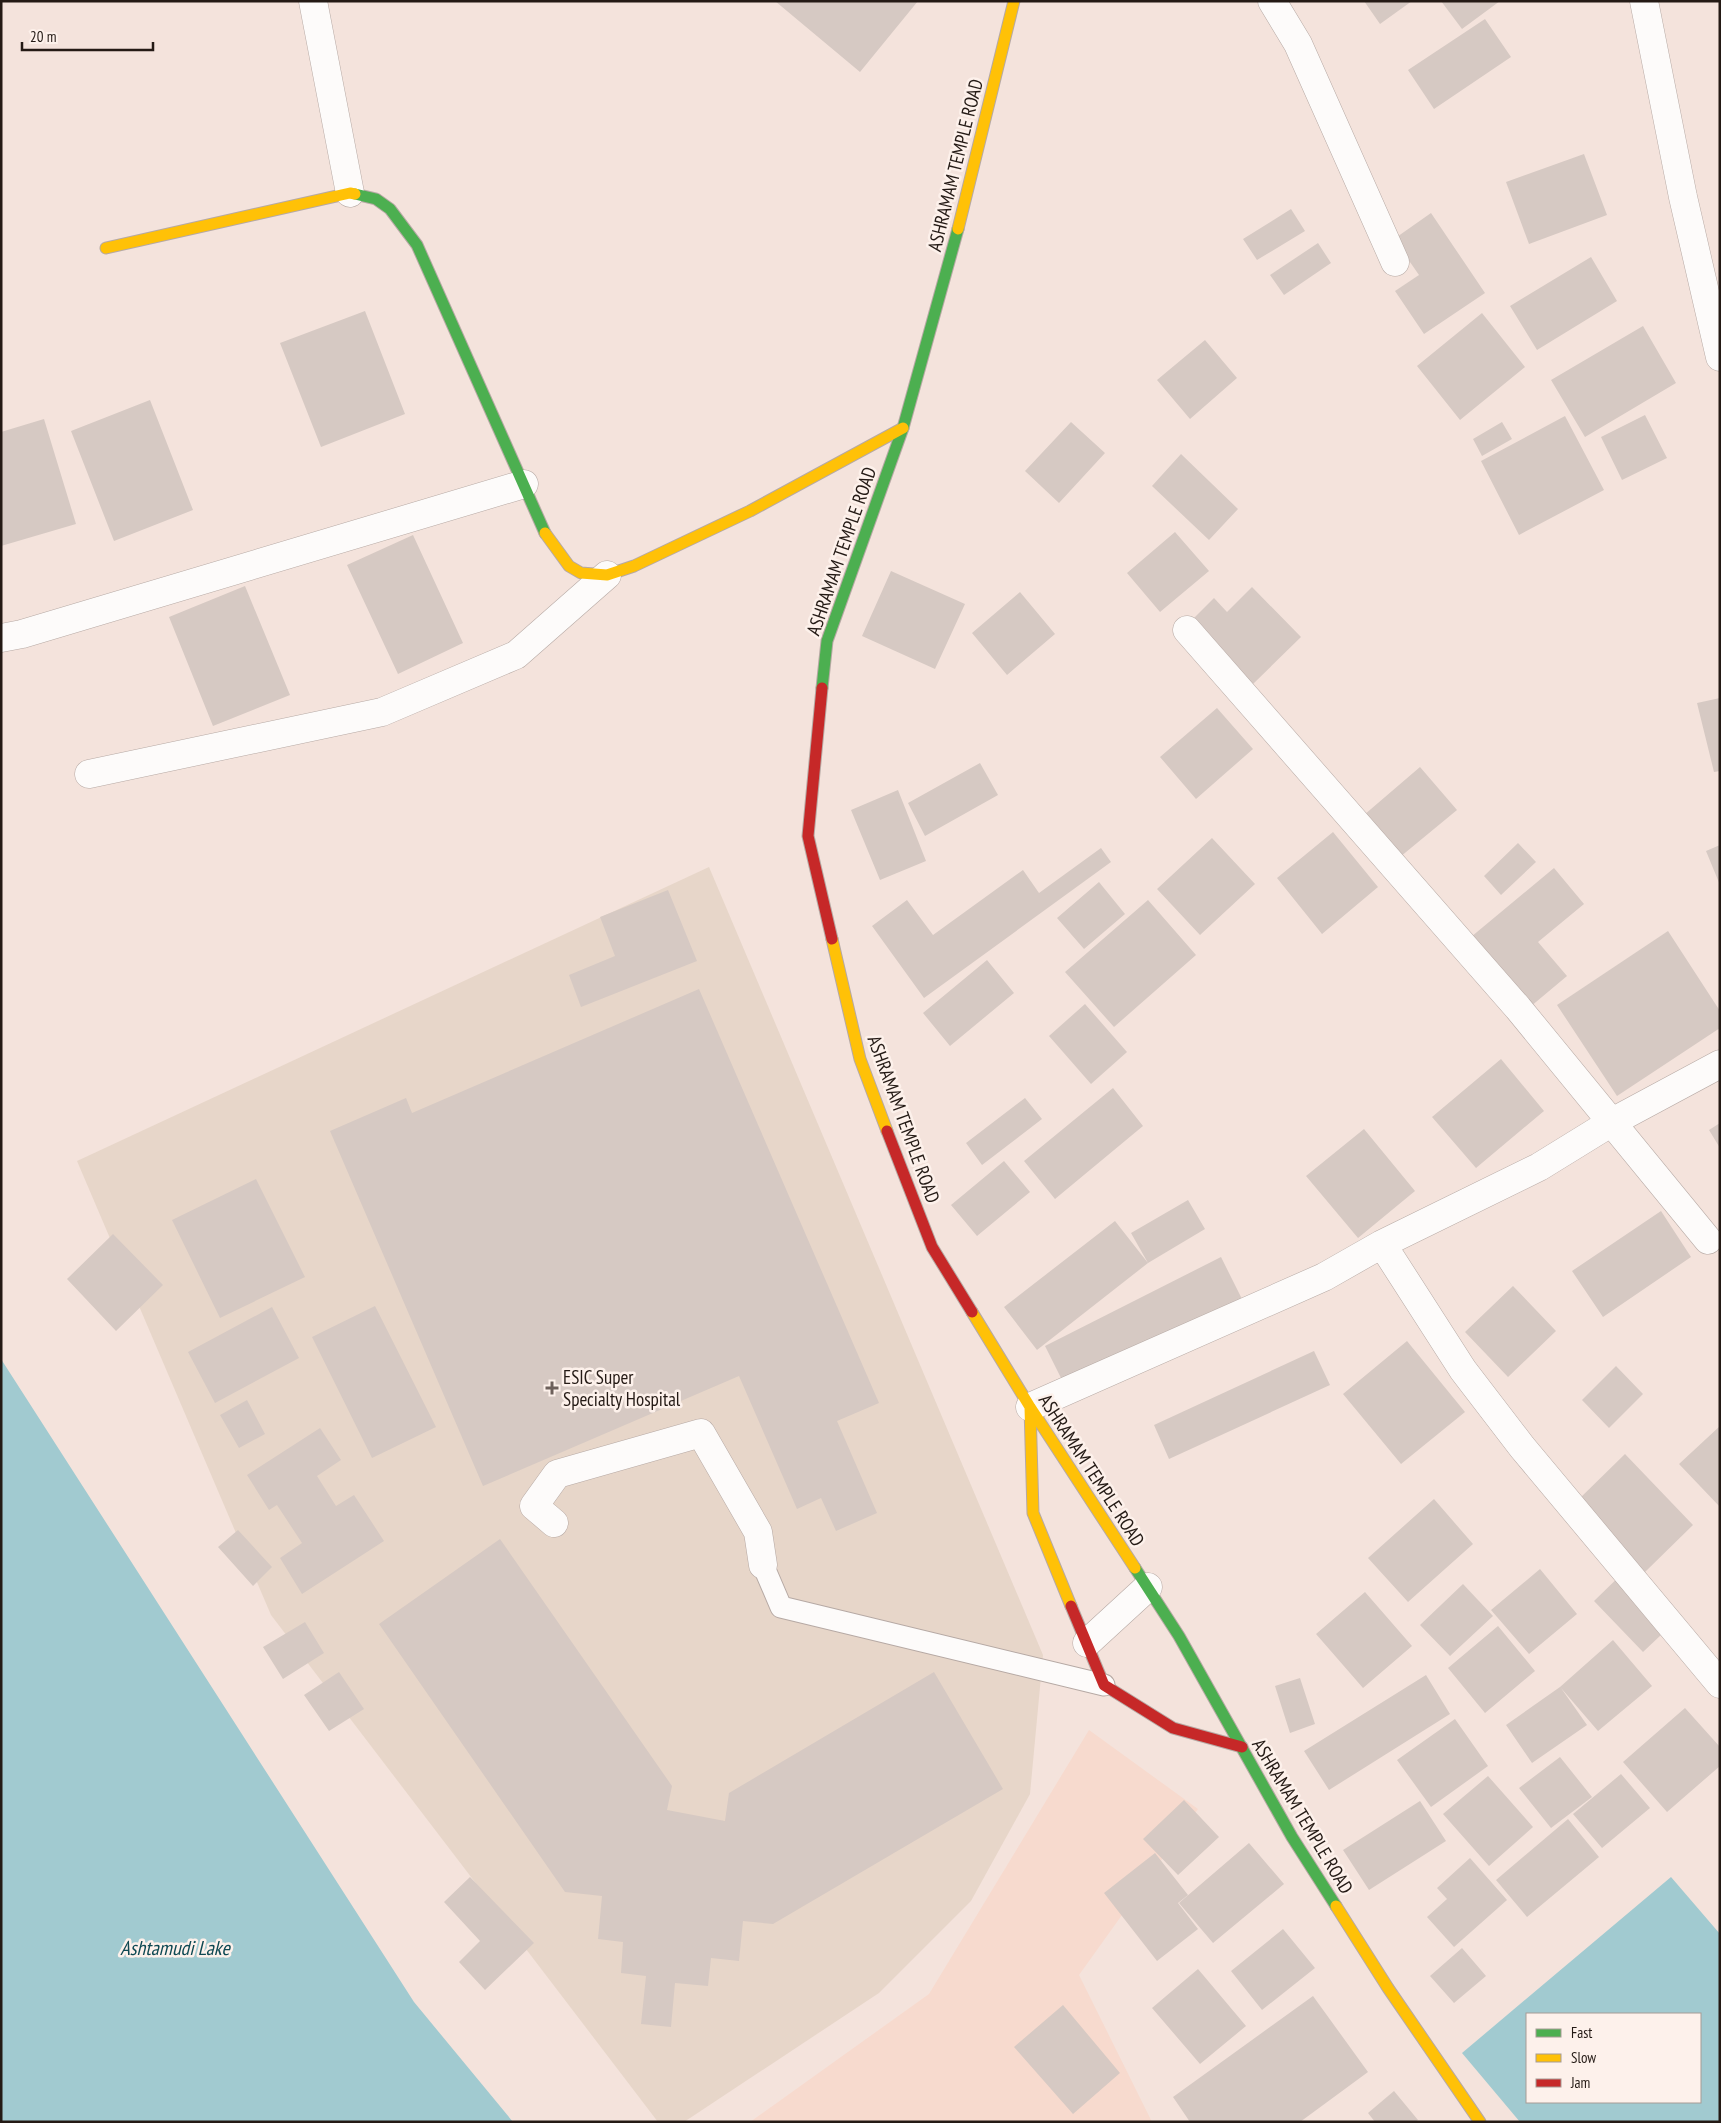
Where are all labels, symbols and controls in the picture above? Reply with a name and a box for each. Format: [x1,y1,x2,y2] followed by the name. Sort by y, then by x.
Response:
[22,20,154,52] scale bar
[30,27,56,46] text: 20 m
[922,76,988,254] street label: ASHRAMAM TEMPLE ROAD
[801,464,881,638] street label: ASHRAMAM TEMPLE ROAD
[863,1032,945,1206] street label: ASHRAMAM TEMPLE ROAD
[563,1365,681,1411] place label: ESIC Super Specialty Hospital
[545,1381,559,1395] marker: ESIC Super Specialty Hospital
[1034,1389,1150,1551] street label: ASHRAMAM TEMPLE ROAD
[1247,1734,1359,1898] street label: ASHRAMAM TEMPLE ROAD
[120,1935,231,1961] water label: Ashtamudi Lake
[1526,2013,1701,2103] legend
[1571,2023,1592,2042] text: Fast
[1571,2048,1596,2067] text: Slow
[1570,2073,1590,2092] text: Jam

